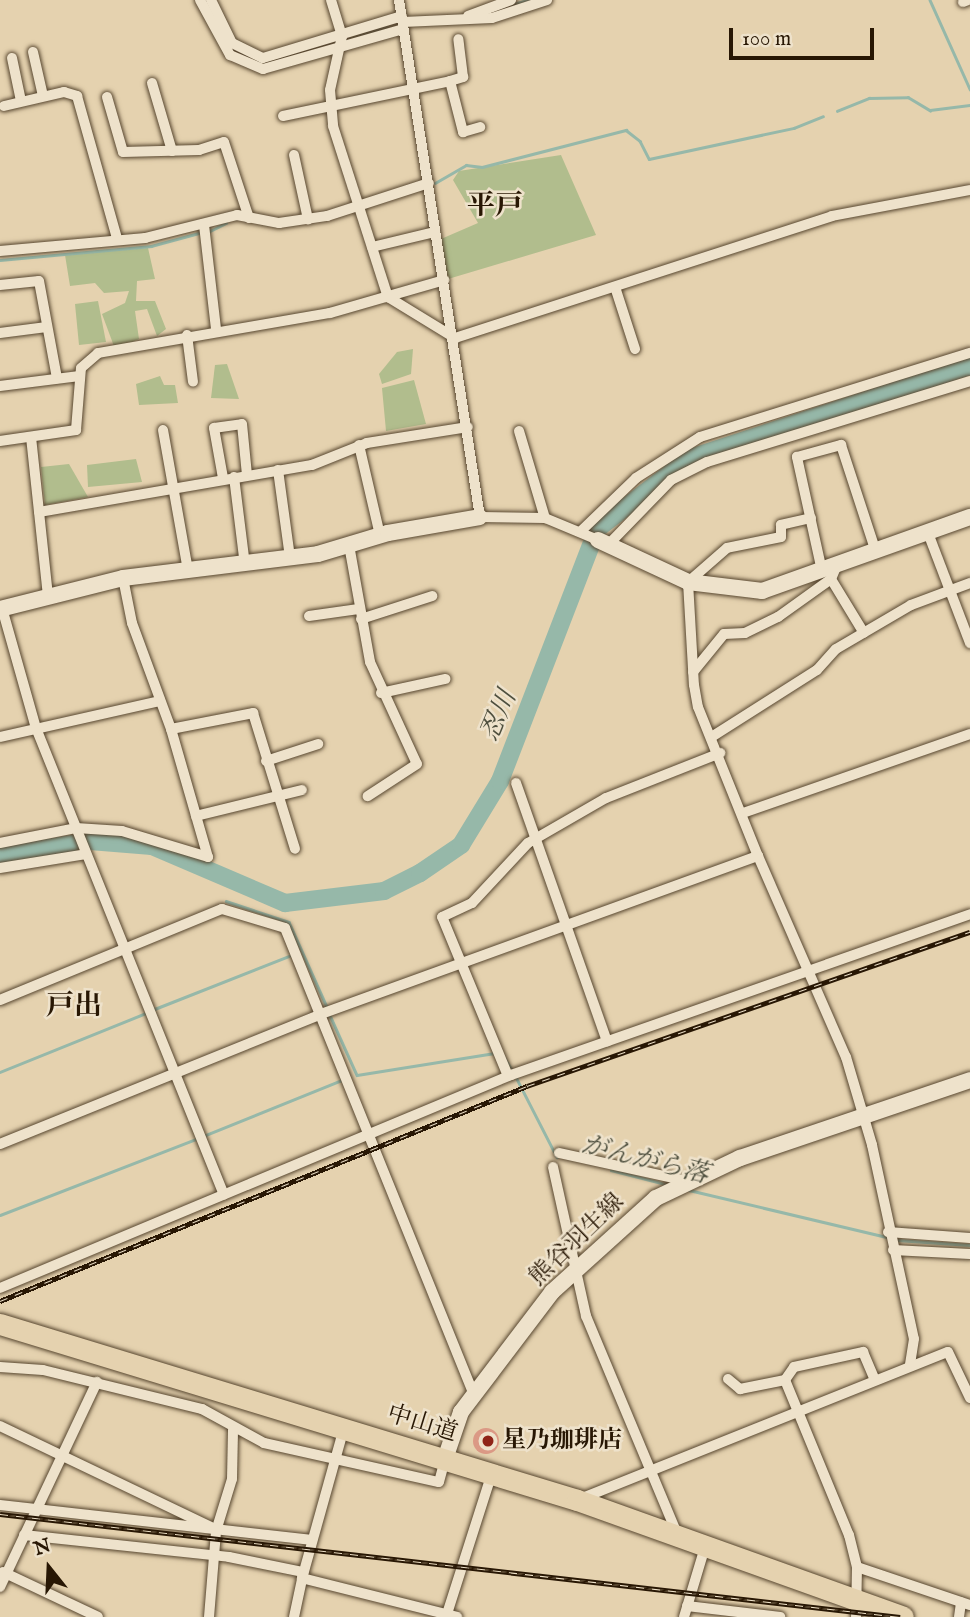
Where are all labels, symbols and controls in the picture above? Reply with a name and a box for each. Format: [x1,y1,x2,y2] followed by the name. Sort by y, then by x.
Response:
[732,14,877,58] scale bar
[742,26,791,53] text: 100 m
[467,190,523,224] district label: 平戸
[474,686,524,746] water label: 忍川
[46,990,102,1024] district label: 戸出
[578,1129,712,1191] water label: がんがら落
[524,1188,630,1292] street label: 熊谷羽生線
[383,1400,461,1448] street label: 中山道
[502,1427,622,1455] place label: 星乃珈琲店
[480,1433,496,1449] marker: 星乃珈琲店
[14,1533,84,1603] north arrow
[31,1534,54,1562] text: N

